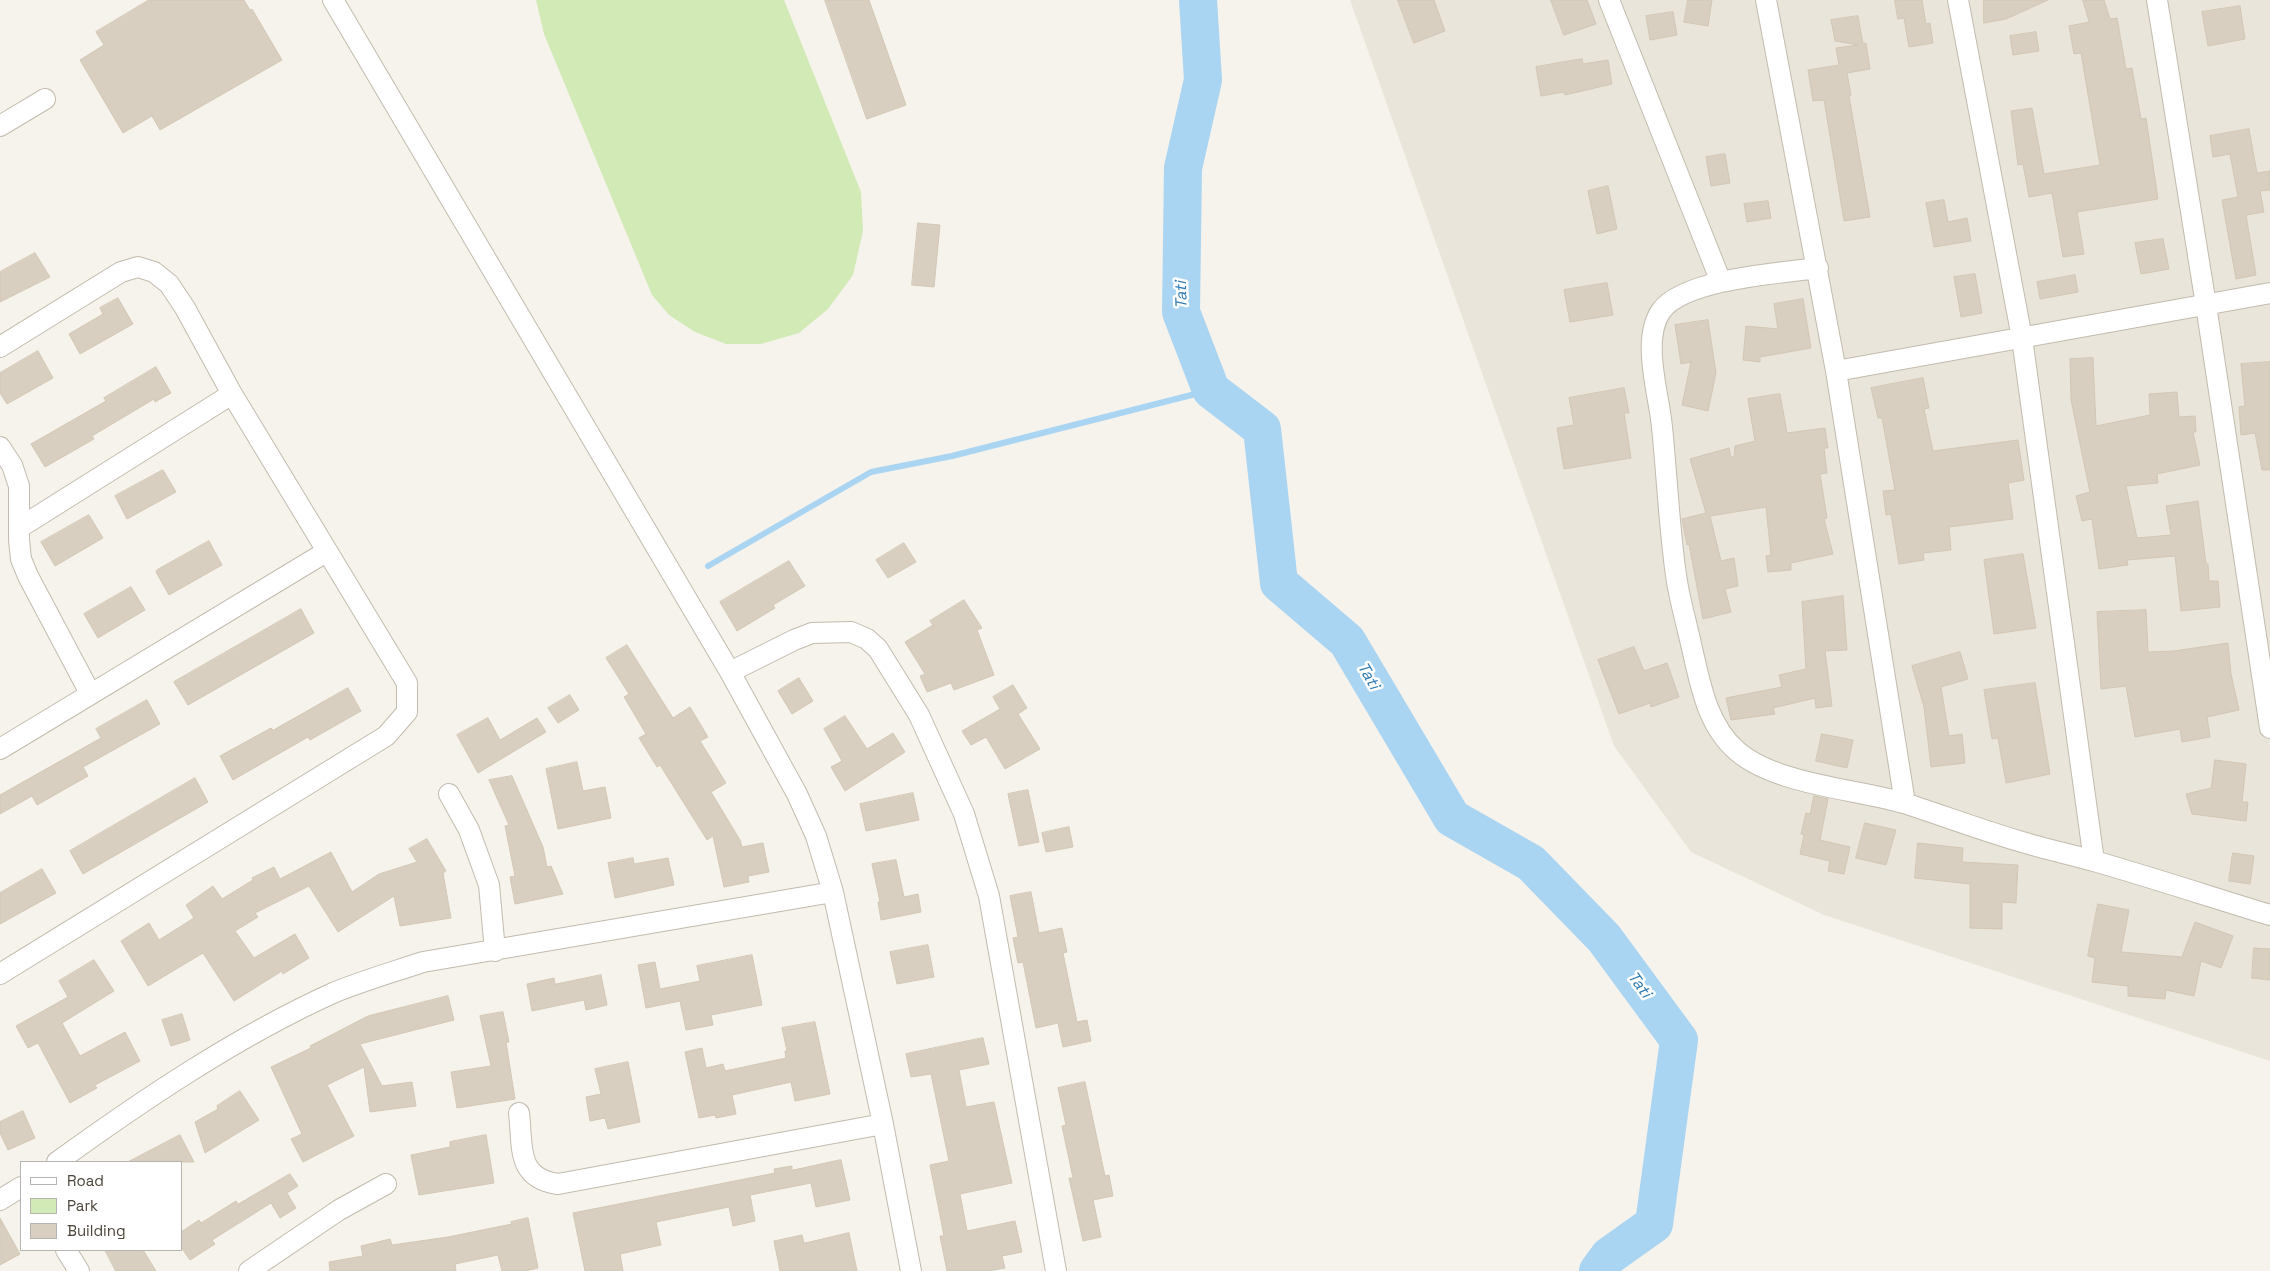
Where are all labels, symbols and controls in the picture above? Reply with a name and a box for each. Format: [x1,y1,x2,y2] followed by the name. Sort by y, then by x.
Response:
[1172,281,1192,309] water label: Tati
[1353,659,1383,693] water label: Tati
[1623,968,1655,1002] water label: Tati
[20,1161,182,1251] legend
[67,1171,104,1190] text: Road
[67,1196,98,1215] text: Park
[67,1221,126,1240] text: Building

